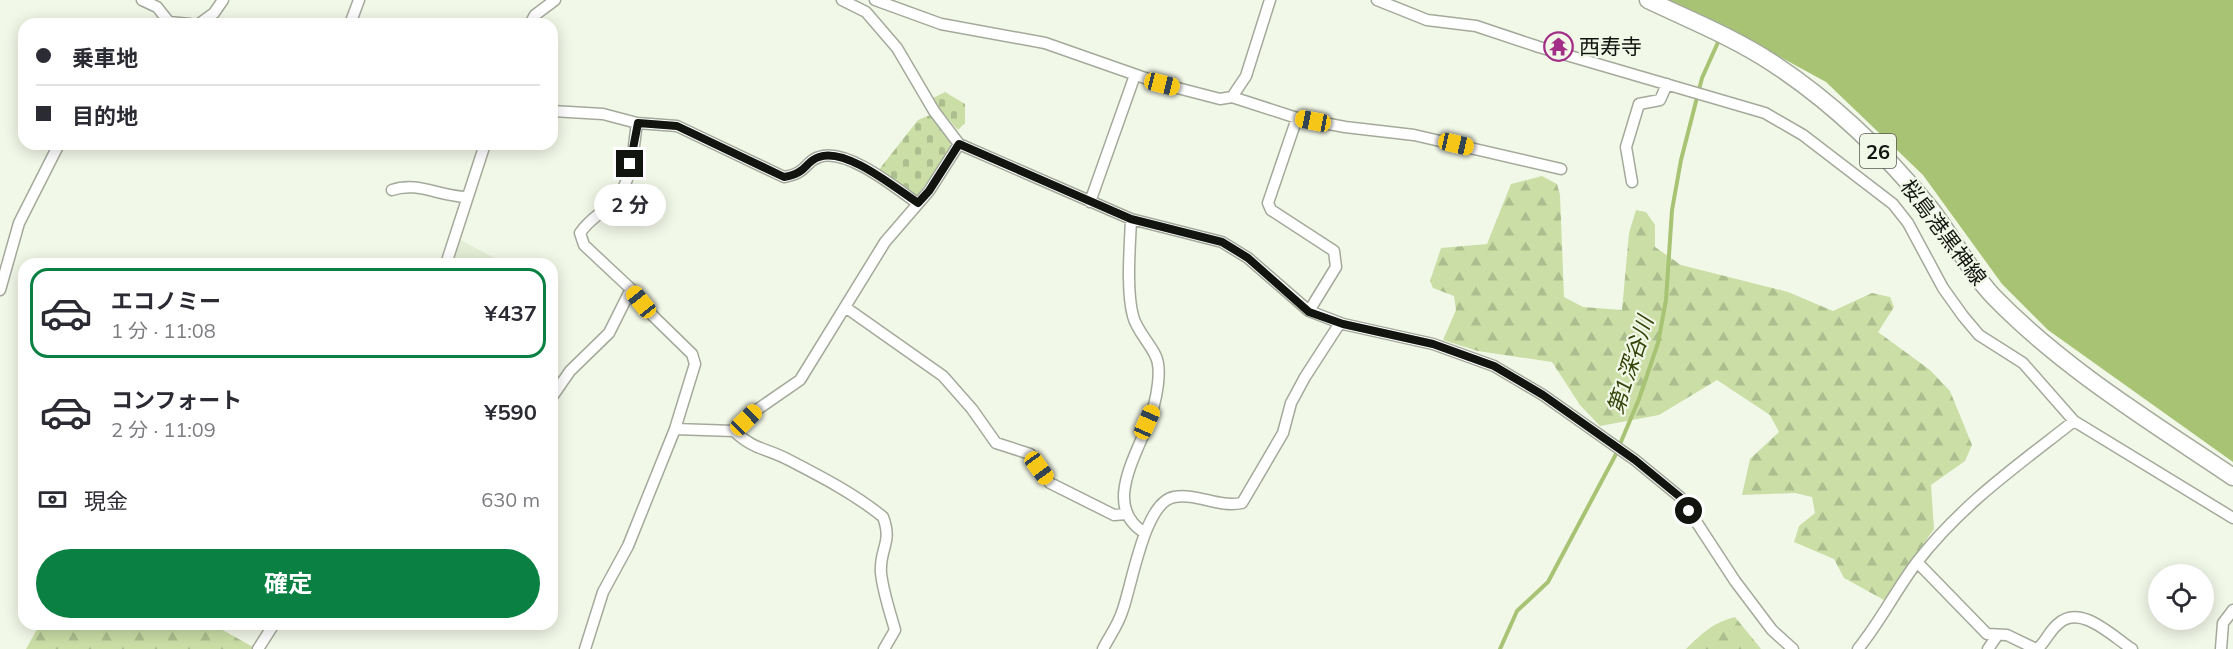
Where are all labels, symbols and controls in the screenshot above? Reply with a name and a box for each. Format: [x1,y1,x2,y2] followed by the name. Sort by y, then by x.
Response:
[1542,30,1574,62] temple icon: 西寿寺
[1579,33,1642,59] place label: 西寿寺
[72,44,138,72] text: 乗車地
[1142,71,1182,97] car
[72,102,138,130] text: 目的地
[1294,109,1332,133] car
[1436,131,1476,157] car
[1860,134,1896,168] road number: 26
[616,150,643,177] route end
[1896,174,1992,290] street label: 桜島港黒神線
[594,185,666,227] callout: 2 分
[611,192,649,217] text: 2 分
[623,282,659,322] car
[39,286,93,340] icon: car
[111,287,221,315] text: エコノミー
[484,299,537,327] text: ¥437
[1601,311,1660,417] water label: 第1深谷川
[111,318,216,343] text: 1 分 · 11:08
[39,385,93,439] icon: car
[111,386,242,414] text: コンフォート
[484,398,537,426] text: ¥590
[727,401,765,439] car
[1131,402,1163,442] car
[111,417,216,442] text: 2 分 · 11:09
[1021,448,1057,488] car
[36,483,69,516] icon: cash
[84,487,128,515] text: 現金
[481,487,540,512] text: 630 m
[1675,497,1702,524] route start
[36,549,540,618] button: 確定
[2148,564,2214,630] map controls
[2148,564,2214,630] button: locate

